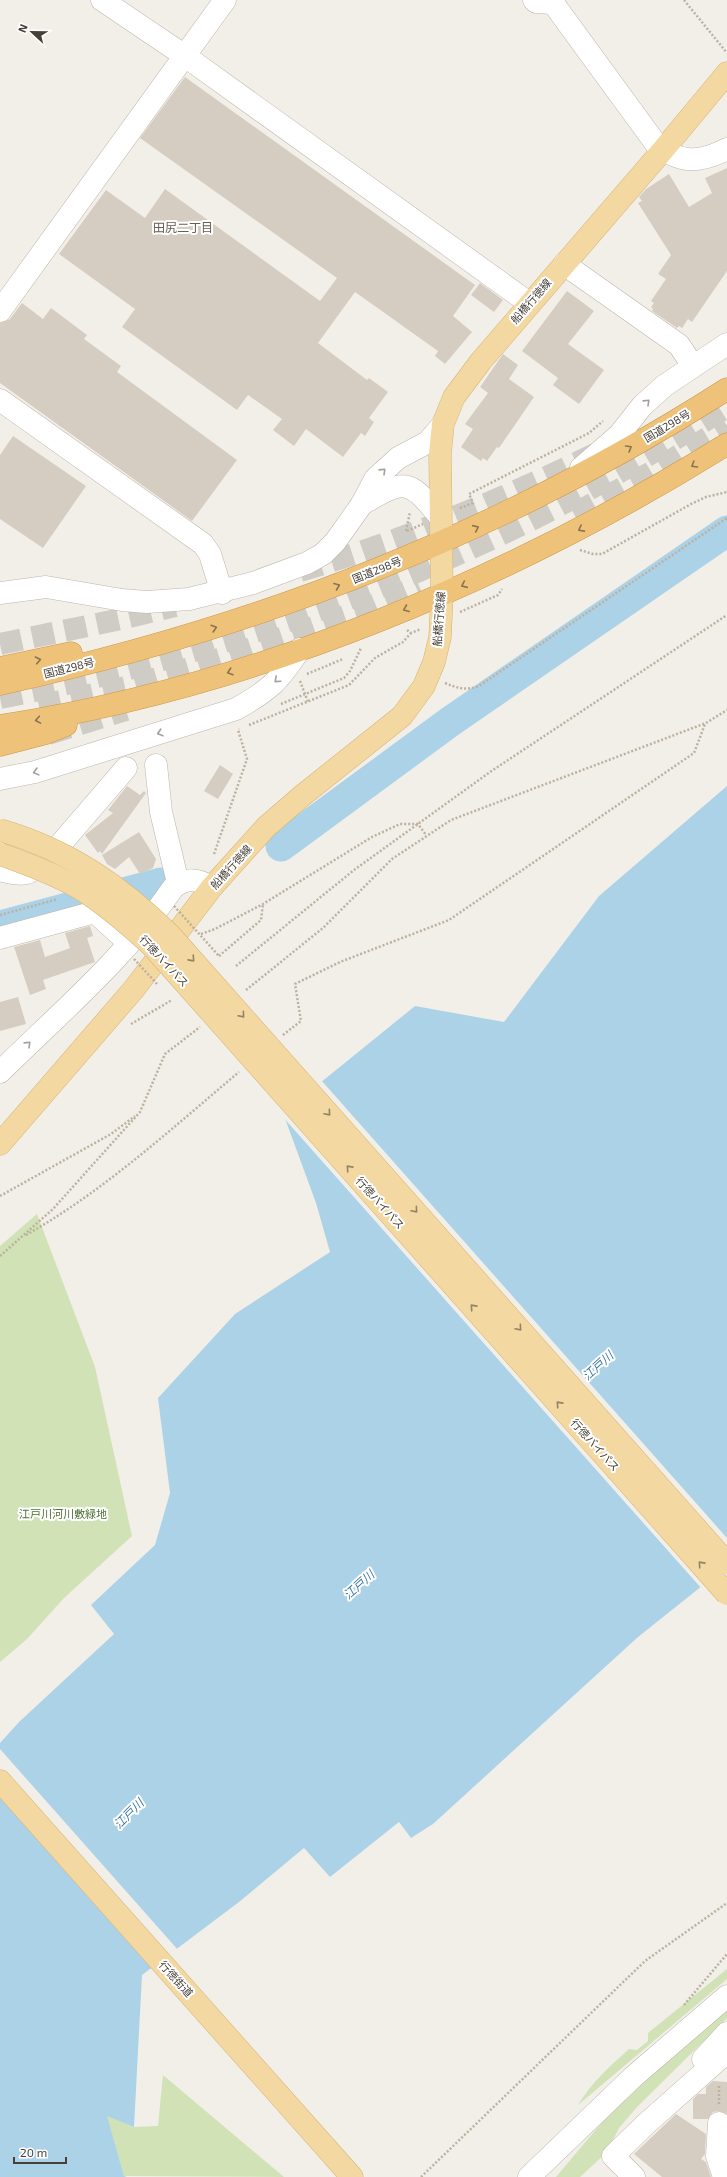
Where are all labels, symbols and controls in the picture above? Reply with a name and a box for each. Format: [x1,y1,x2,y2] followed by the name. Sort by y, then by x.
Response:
[12,12,52,52] north arrow
[15,22,30,34] text: N
[153,220,213,234] district label: 田尻二丁目
[508,276,554,326] street label: 船橋行徳線
[642,399,650,407] one-way arrow
[641,407,692,445] street label: 国道298号
[625,446,632,453] one-way arrow
[691,460,698,467] one-way arrow
[378,468,386,476] one-way arrow
[577,524,585,531] one-way arrow
[472,525,480,533] one-way arrow
[350,554,403,585] street label: 国道298号
[460,580,468,588] one-way arrow
[333,583,340,591] one-way arrow
[430,591,447,647] street label: 船橋行徳線
[402,605,409,613] one-way arrow
[210,624,217,633] one-way arrow
[42,655,96,680] street label: 国道298号
[35,656,41,664] one-way arrow
[227,667,234,675] one-way arrow
[275,676,282,683] one-way arrow
[34,715,41,724] one-way arrow
[157,728,164,737] one-way arrow
[33,767,39,775] one-way arrow
[207,842,254,891] street label: 船橋行徳線
[137,932,192,989] street label: 行徳バイパス
[187,954,195,962] one-way arrow
[238,1011,245,1018] one-way arrow
[23,1042,31,1049] one-way arrow
[324,1108,331,1115] one-way arrow
[347,1165,354,1173] one-way arrow
[354,1174,407,1231] street label: 行徳バイパス
[410,1205,417,1213] one-way arrow
[470,1304,477,1312] one-way arrow
[515,1324,522,1331] one-way arrow
[579,1347,617,1383] water label: 江戸川
[557,1402,564,1409] one-way arrow
[569,1416,622,1473] street label: 行徳バイパス
[19,1507,107,1520] park label: 江戸川河川敷緑地
[699,1562,706,1569] one-way arrow
[340,1566,378,1602] water label: 江戸川
[111,1794,147,1831] water label: 江戸川
[157,1958,196,1999] street label: 行徳街道
[14,2139,66,2165] scale bar
[20,2145,47,2159] text: 20 m

